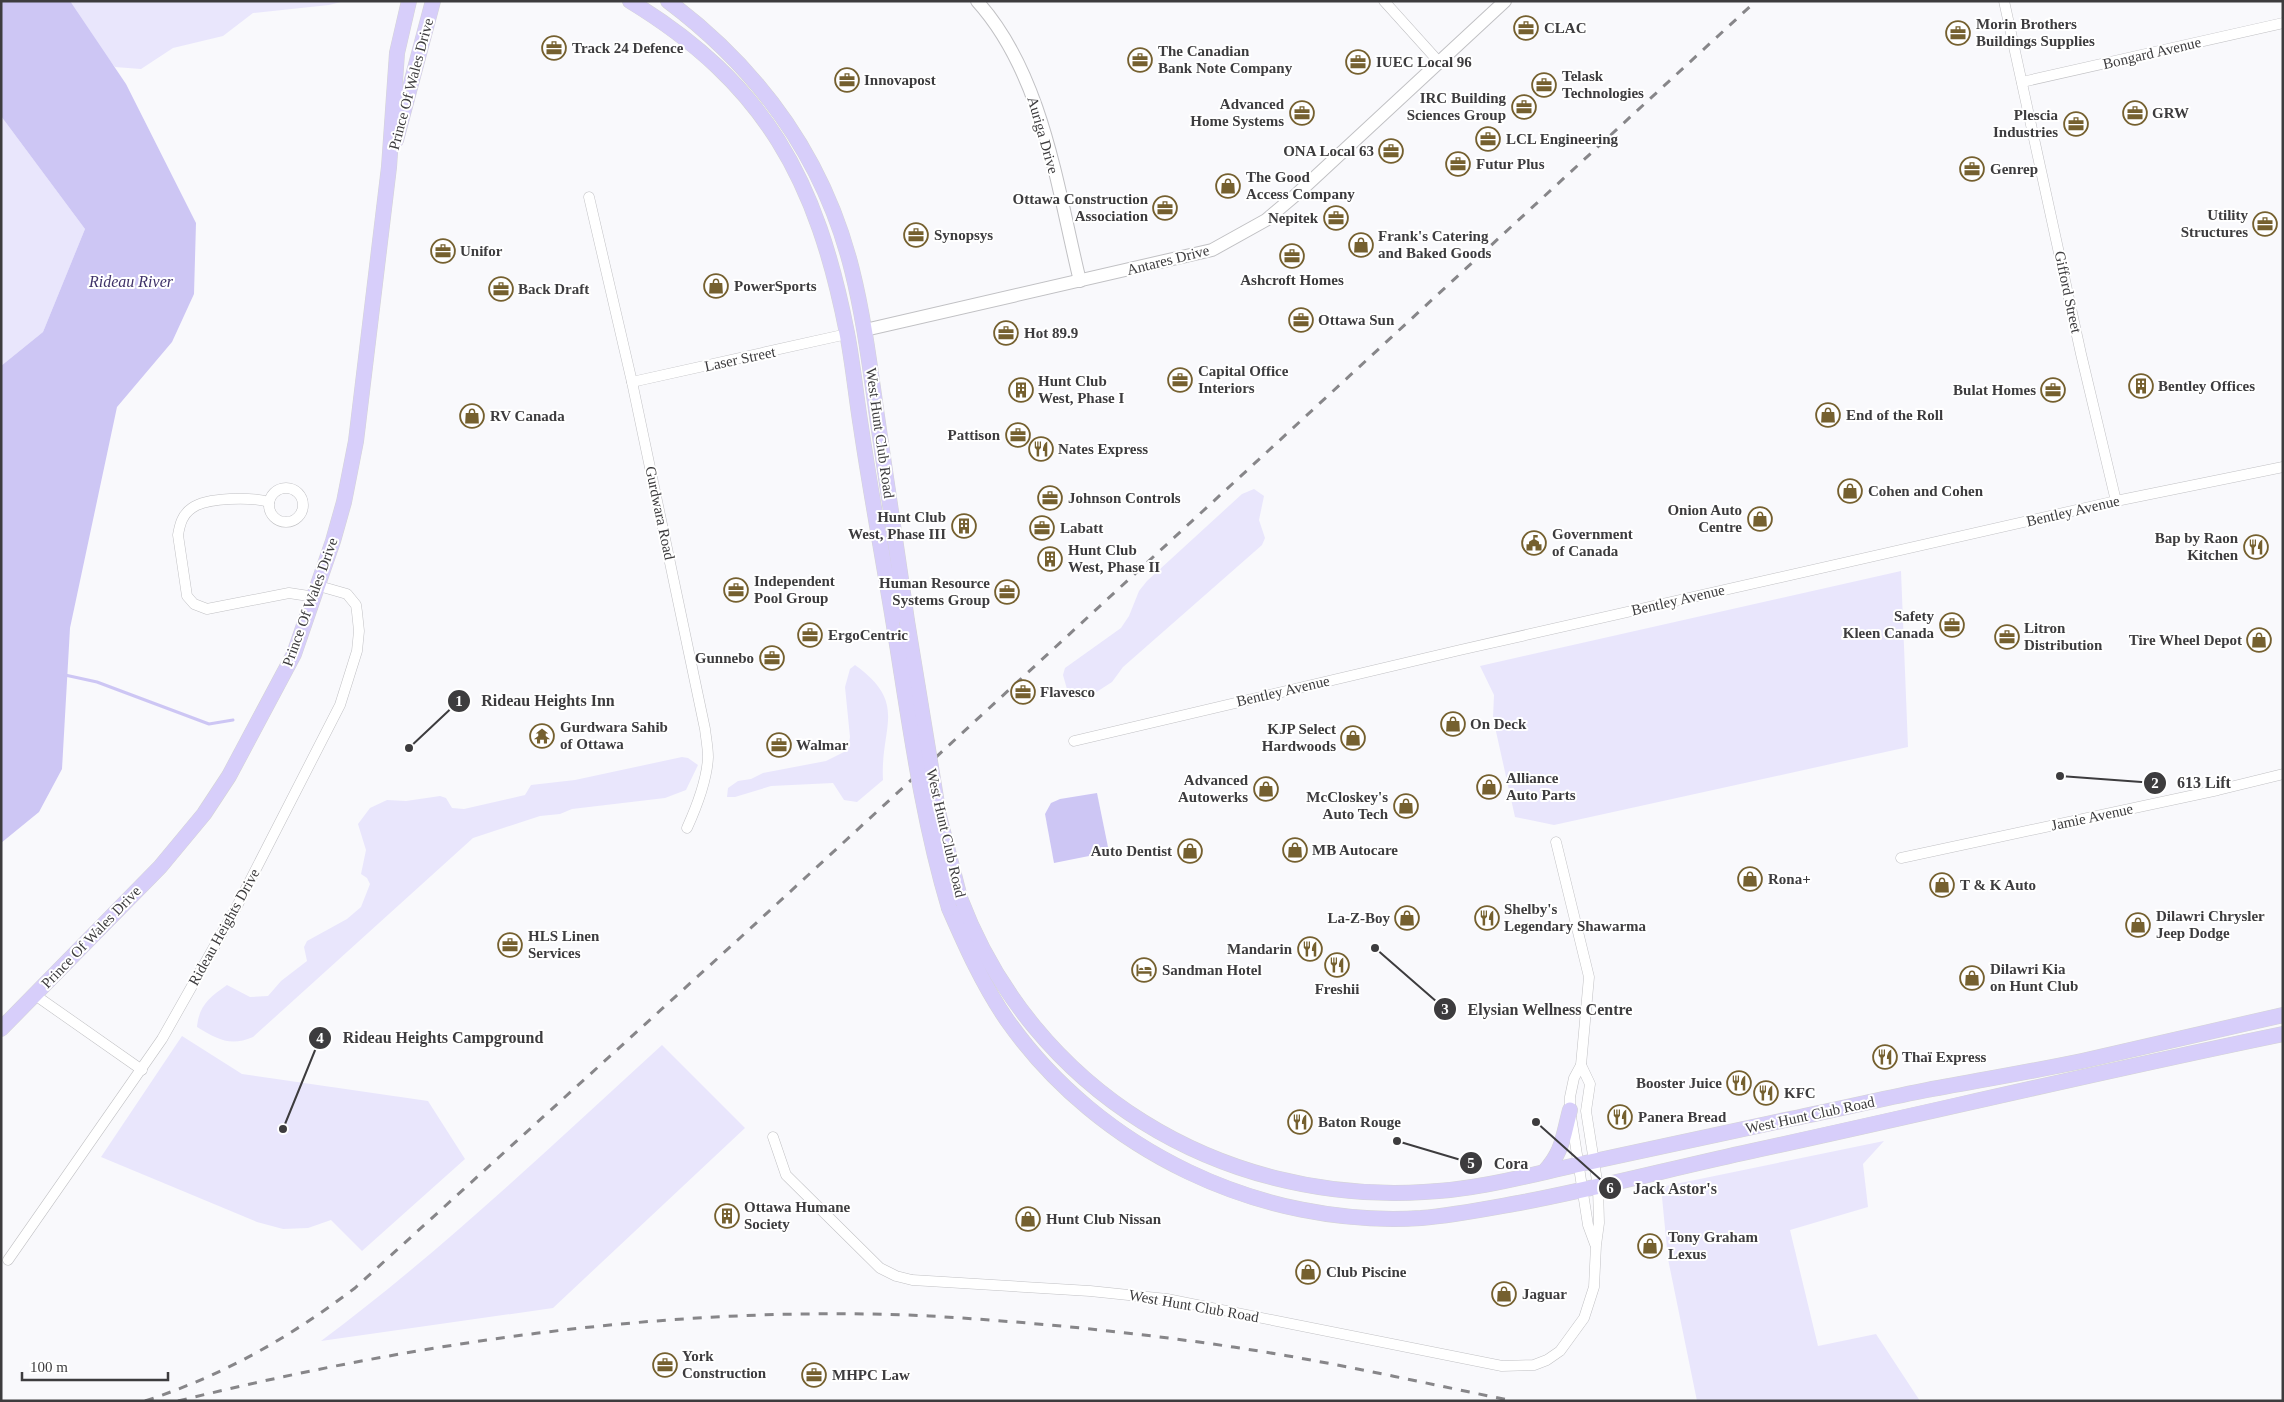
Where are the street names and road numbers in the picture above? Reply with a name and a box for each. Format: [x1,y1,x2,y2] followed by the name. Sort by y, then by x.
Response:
[386,16,436,152] street label: Prince Of Wales Drive
[2101,34,2203,72] street label: Bongard Avenue
[1024,95,1062,176] street label: Auriga Drive
[1125,242,1211,278] street label: Antares Drive
[2051,250,2085,335] street label: Gifford Street
[703,344,778,374] street label: Laser Street
[863,367,897,500] street label: West Hunt Club Road
[642,465,678,562] street label: Gurdwara Road
[2025,492,2121,529] street label: Bentley Avenue
[279,535,341,668] street label: Prince Of Wales Drive
[1630,581,1726,618] street label: Bentley Avenue
[1235,672,1331,709] street label: Bentley Avenue
[923,767,969,899] street label: West Hunt Club Road
[2050,800,2135,834] street label: Jamie Avenue
[185,866,263,988] street label: Rideau Heights Drive
[38,882,144,991] street label: Prince Of Wales Drive
[1744,1093,1877,1137] street label: West Hunt Club Road
[1128,1287,1261,1325] street label: West Hunt Club Road

